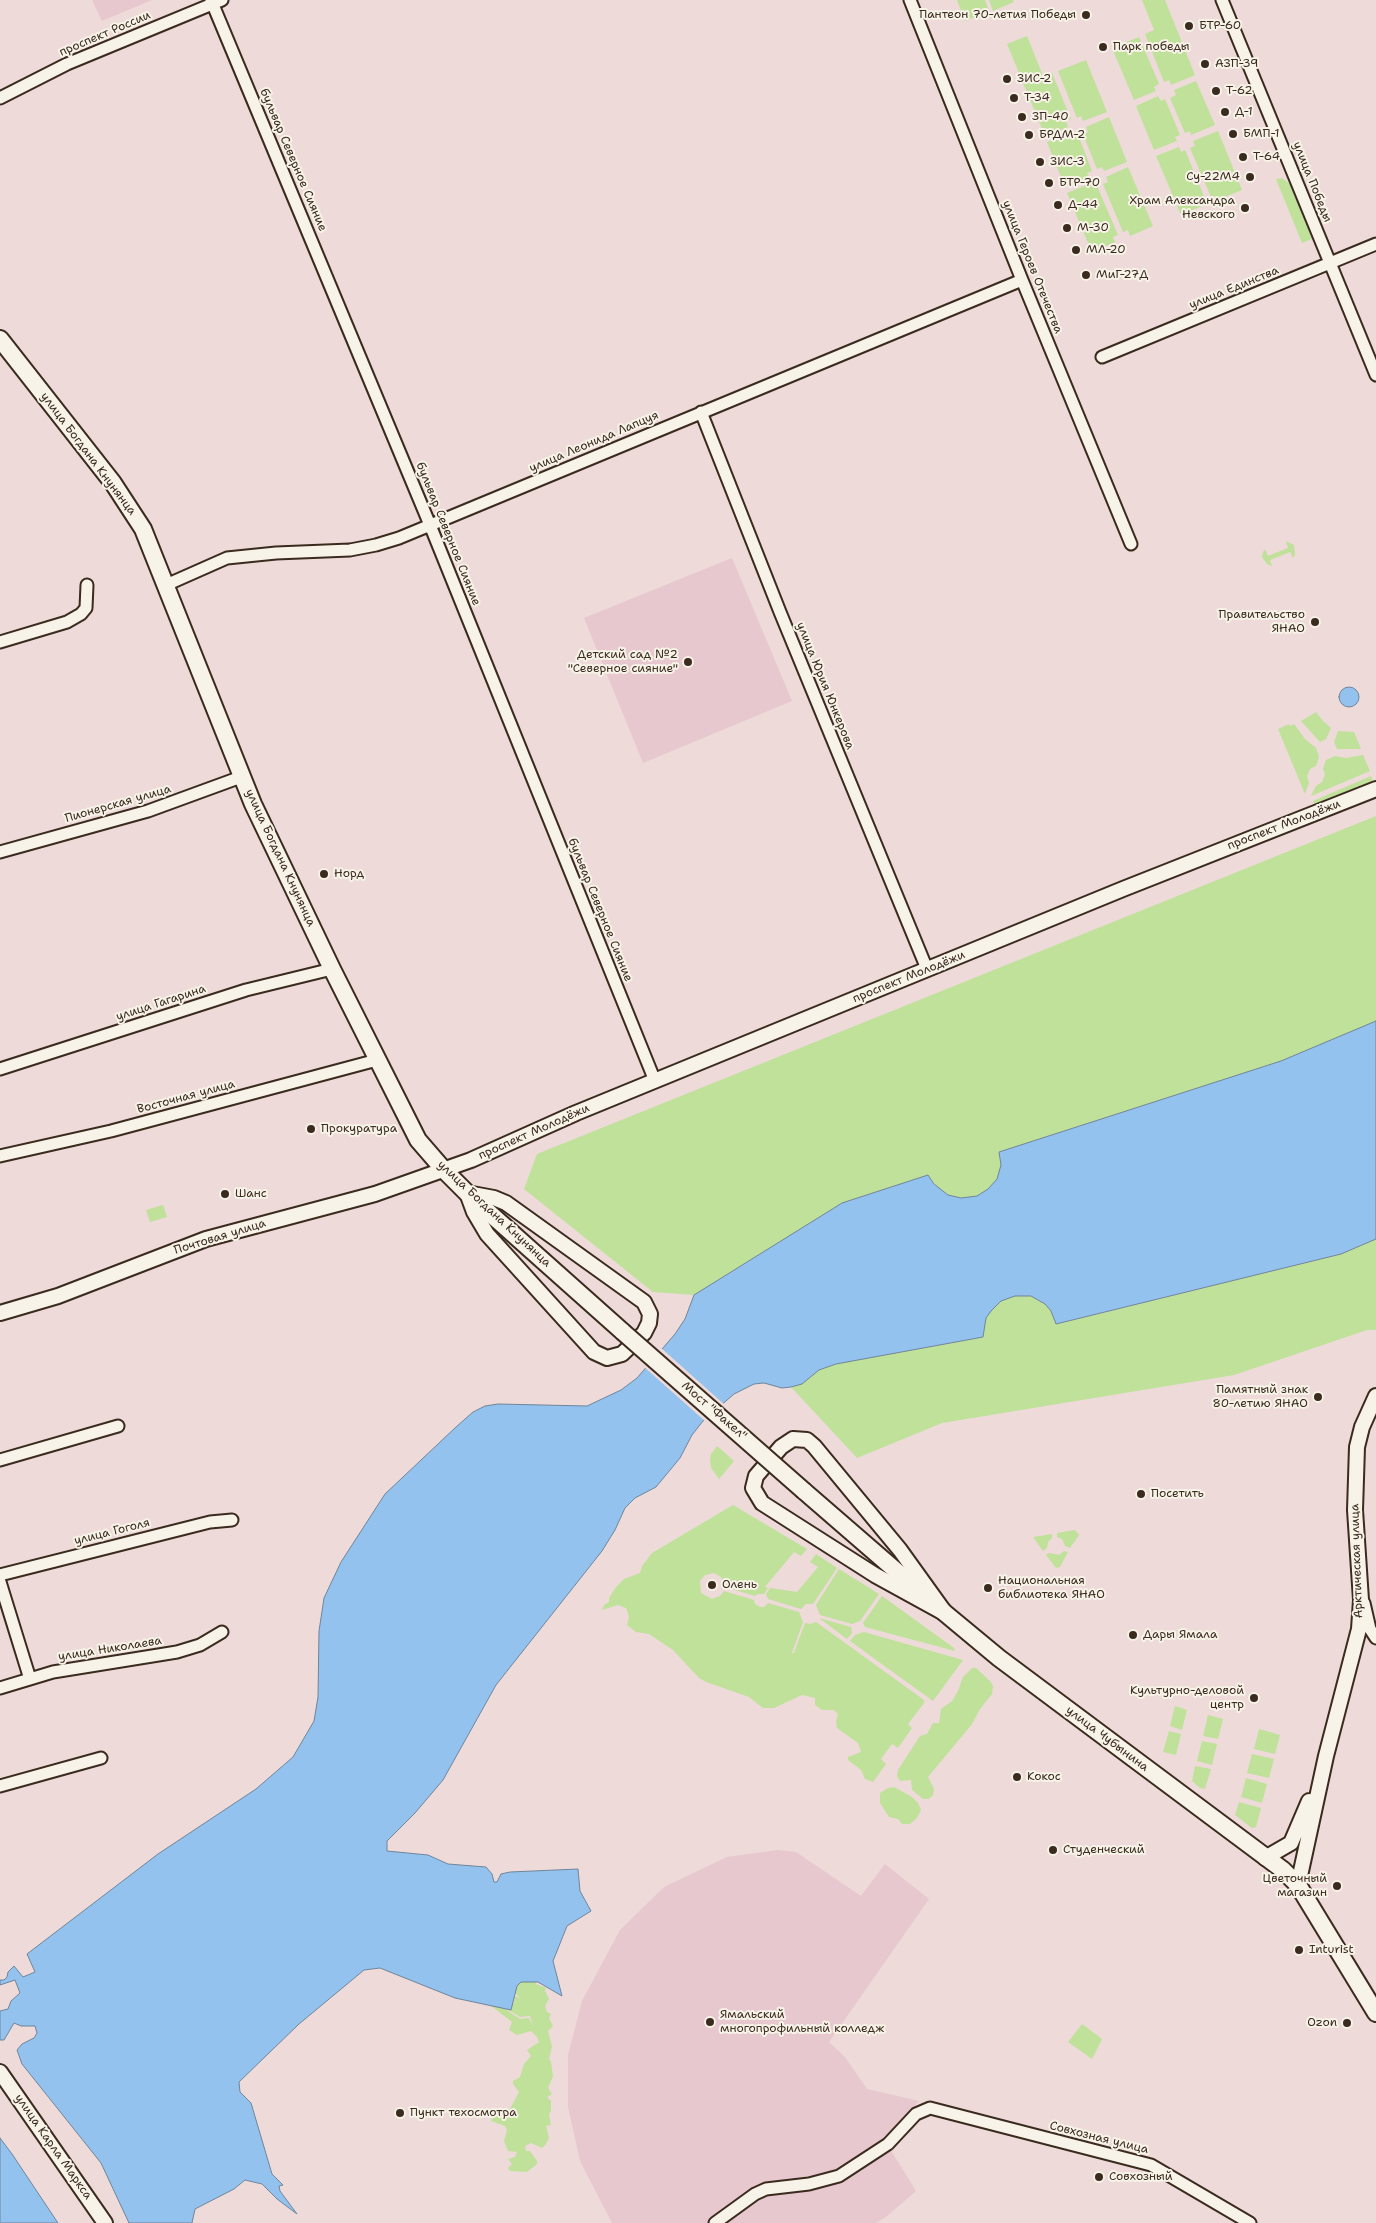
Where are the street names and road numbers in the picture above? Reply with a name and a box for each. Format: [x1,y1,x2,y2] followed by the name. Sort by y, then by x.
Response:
[57,8,153,60] street label: проспект России
[256,87,330,233] street label: бульвар Северное Сияние
[1289,140,1335,224] street label: улица Победы
[999,198,1065,336] street label: улица Героев Отечества
[1187,263,1281,313] street label: улица Единства
[37,390,139,518] street label: улица Богдана Кнунянца
[527,408,661,476] street label: улица Леонида Лапцуя
[413,460,483,608] street label: бульвар Северное Сияние
[793,620,857,752] street label: улица Юрия Юнкерова
[63,782,173,826] street label: Пионерская улица
[242,787,318,929] street label: улица Богдана Кнунянца
[1225,797,1343,853] street label: проспект Молодёжи
[565,836,635,984] street label: бульвар Северное Сияние
[851,948,967,1006] street label: проспект Молодёжи
[114,982,208,1024] street label: улица Гагарина
[135,1077,237,1117] street label: Восточная улица
[476,1101,592,1163] street label: проспект Молодёжи
[434,1158,554,1270] street label: улица Богдана Кнунянца
[172,1216,268,1258] street label: Почтовая улица
[678,1379,750,1443] street label: Мост "Факел"
[1348,1503,1366,1619] street label: Арктическая улица
[73,1516,151,1548] street label: улица Гоголя
[57,1634,163,1664] street label: улица Николаева
[1063,1703,1151,1775] street label: улица Чубынина
[11,2091,95,2203] street label: улица Карла Маркса
[1048,2119,1150,2157] street label: Совхозная улица

